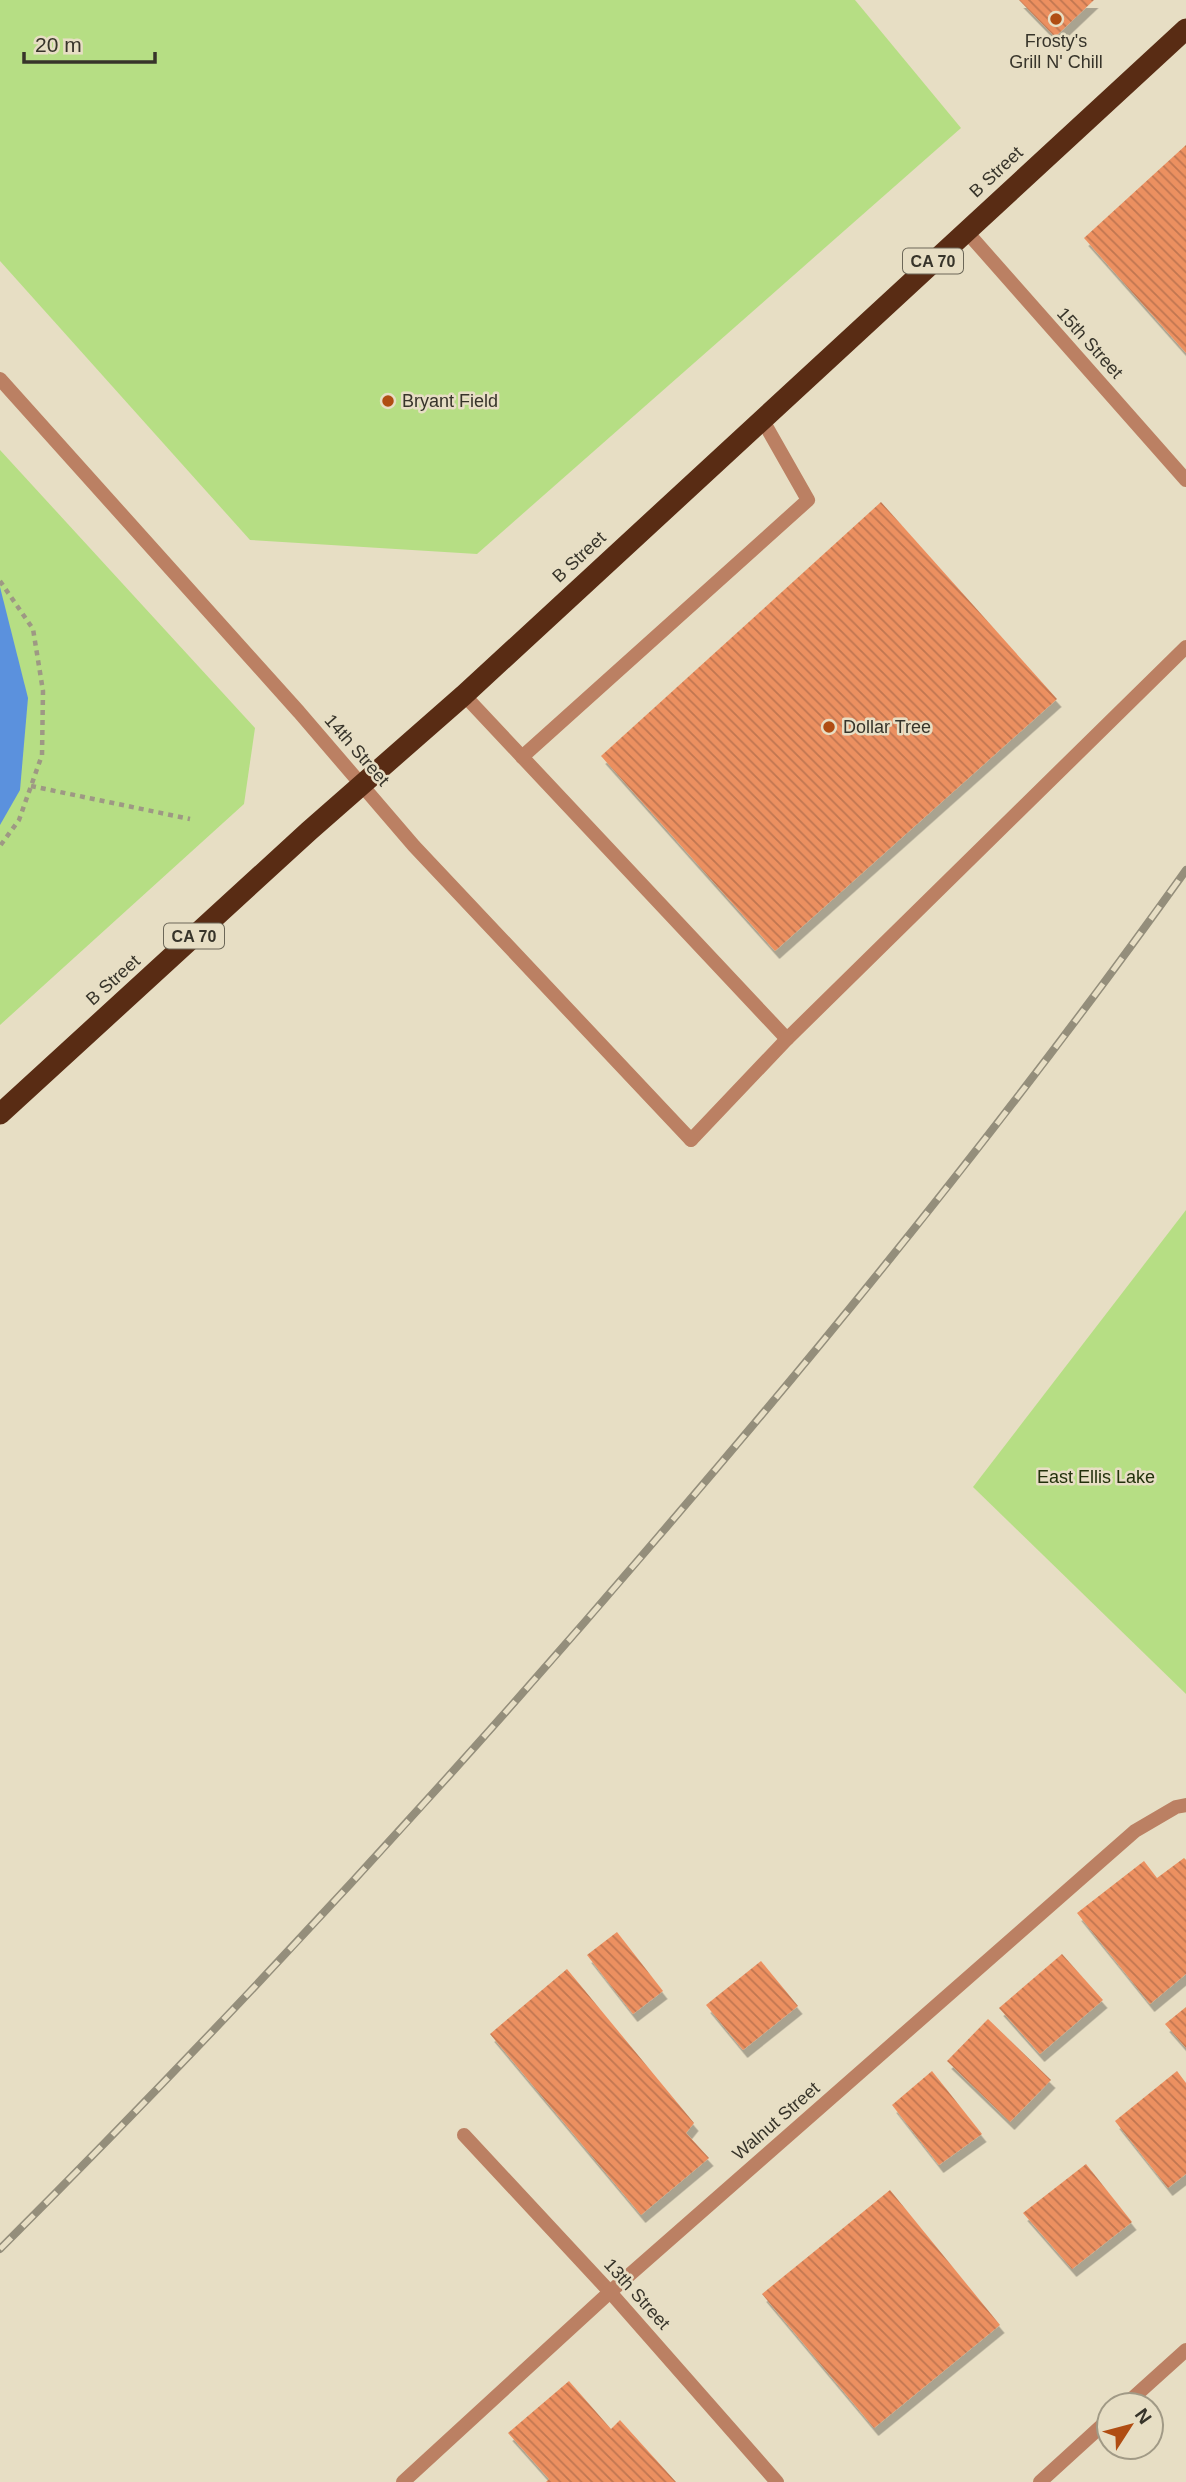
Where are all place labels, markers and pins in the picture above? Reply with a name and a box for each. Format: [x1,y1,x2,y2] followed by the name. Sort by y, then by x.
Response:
[1048,11,1064,27] marker: Frosty's Grill N' Chill
[1009,31,1103,72] place label: Frosty's Grill N' Chill
[402,391,498,411] place label: Bryant Field
[380,393,396,409] marker: Bryant Field
[843,717,931,737] place label: Dollar Tree
[821,719,837,735] marker: Dollar Tree

